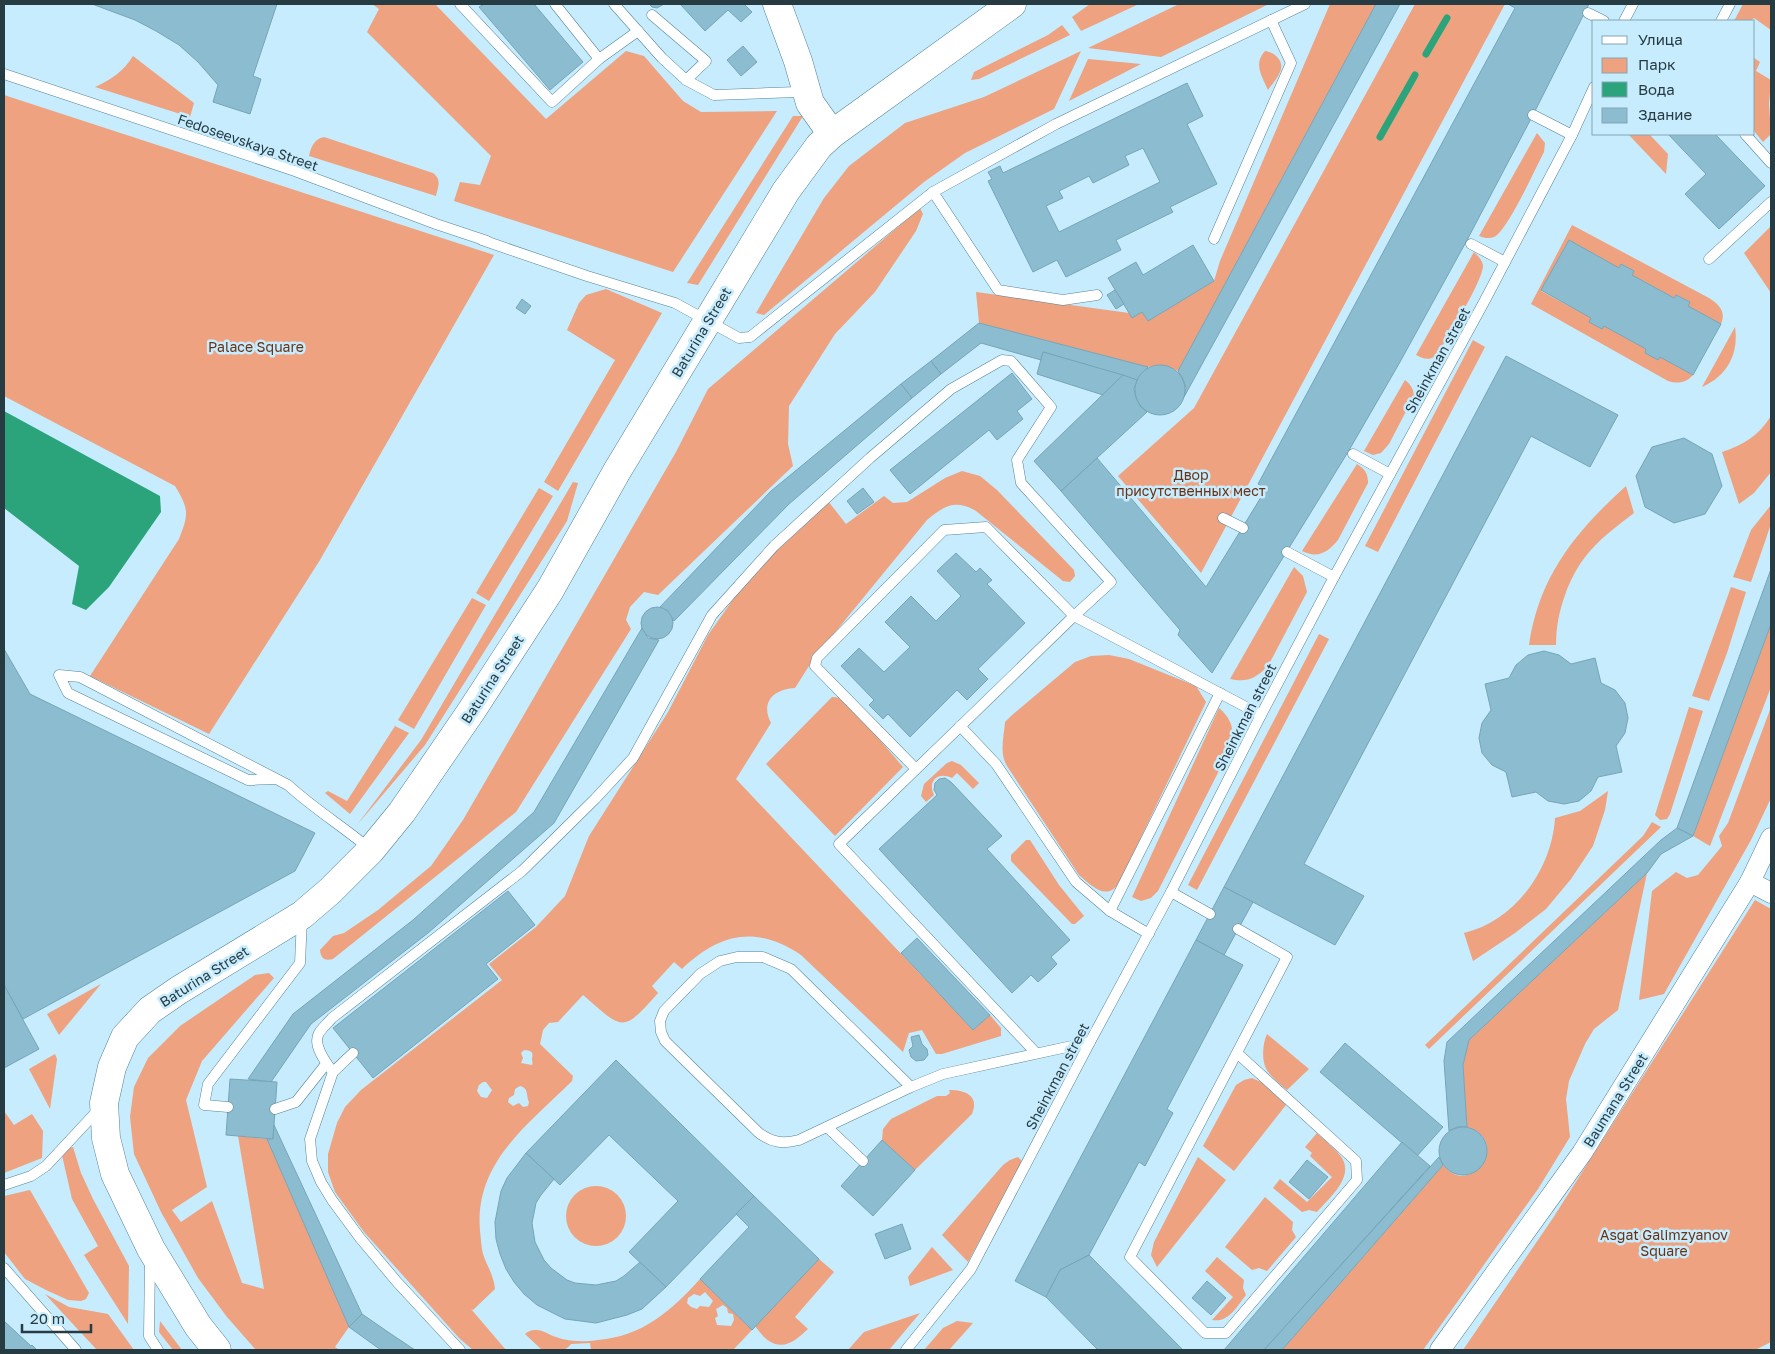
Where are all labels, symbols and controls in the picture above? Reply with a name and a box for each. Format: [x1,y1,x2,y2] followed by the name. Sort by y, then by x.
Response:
[1592,20,1755,135] legend
[1638,30,1683,48] text: Улица
[1638,55,1676,73] text: Парк
[1638,80,1675,98] text: Вода
[1638,105,1692,123] text: Здание
[175,110,321,174] street label: Fedoseevskaya Street
[667,284,735,380] street label: Baturina Street
[1401,304,1473,416] street label: Sheinkman street
[208,338,304,355] park label: Palace Square
[1116,466,1266,499] park label: Двор присутственных мест
[457,632,527,726] street label: Baturina Street
[1211,660,1279,774] street label: Sheinkman street
[156,942,252,1010] street label: Baturina Street
[1022,1020,1092,1132] street label: Sheinkman street
[1579,1050,1651,1150] street label: Baumana Street
[1600,1226,1728,1259] park label: Asgat Galimzyanov Square
[22,1302,91,1334] scale bar
[30,1309,65,1327] text: 20 m

